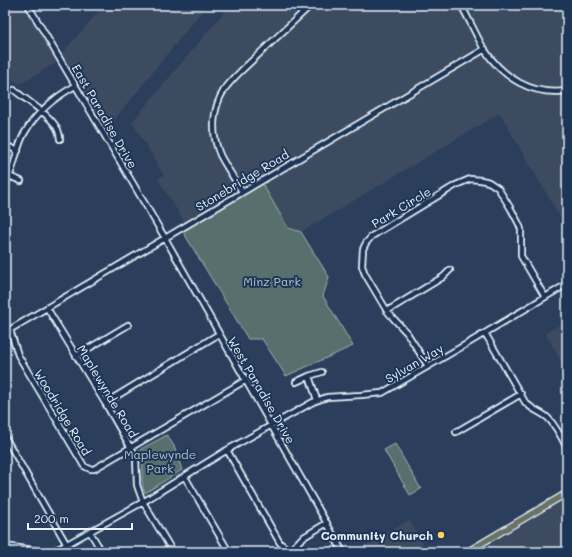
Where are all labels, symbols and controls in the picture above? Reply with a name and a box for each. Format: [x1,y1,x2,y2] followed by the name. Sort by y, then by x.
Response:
[69,61,141,171] street label: East Paradise Drive
[192,146,292,214] street label: Stonebridge Road
[368,183,434,231] street label: Park Circle
[243,273,301,289] park label: Minz Park
[225,333,299,447] street label: West Paradise Drive
[382,340,446,386] street label: Sylvan Way
[74,341,142,441] street label: Maplewynde Road
[31,366,95,458] street label: Woodridge Road
[124,446,196,476] park label: Maplewynde Park
[28,505,132,531] scale bar
[34,510,69,526] text: 200 m
[321,527,433,543] place label: Community Church
[436,530,446,540] marker: Community Church

